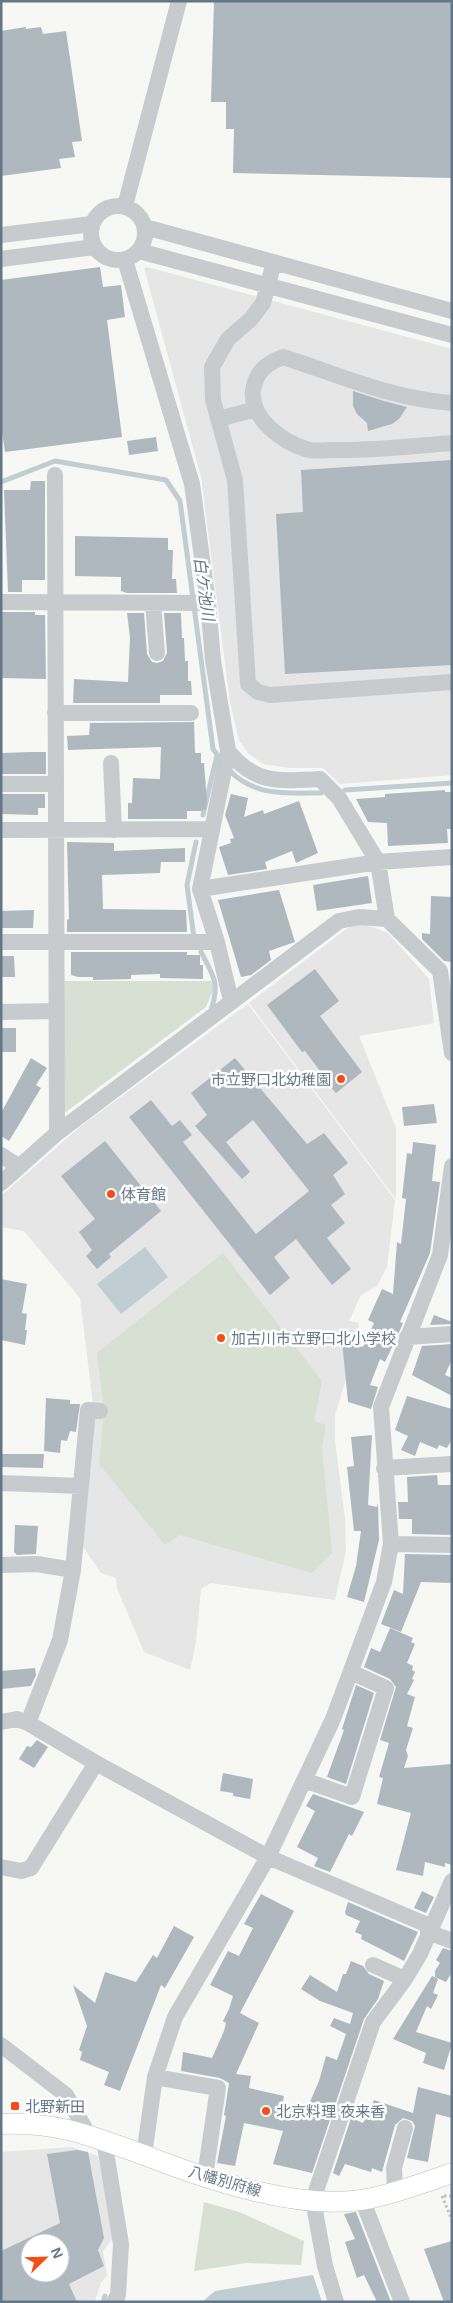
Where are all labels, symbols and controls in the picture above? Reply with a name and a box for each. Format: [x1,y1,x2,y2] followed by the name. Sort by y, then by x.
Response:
[191,556,217,624] water label: 白ケ池川
[211,1071,331,1088] place label: 市立野口北幼稚園
[335,1073,347,1085] marker: 市立野口北幼稚園
[121,1186,166,1203] place label: 体育館
[105,1188,117,1200] marker: 体育館
[231,1330,396,1347] place label: 加古川市立野口北小学校
[215,1332,227,1344] marker: 加古川市立野口北小学校
[25,2098,85,2115] place label: 北野新田
[9,2100,21,2112] marker: 北野新田
[276,2103,385,2120] place label: 北京料理 夜来香
[260,2105,272,2117] marker: 北京料理 夜来香
[187,2162,263,2200] street label: 八幡別府線
[20,2233,70,2283] north arrow
[48,2245,66,2261] text: N

